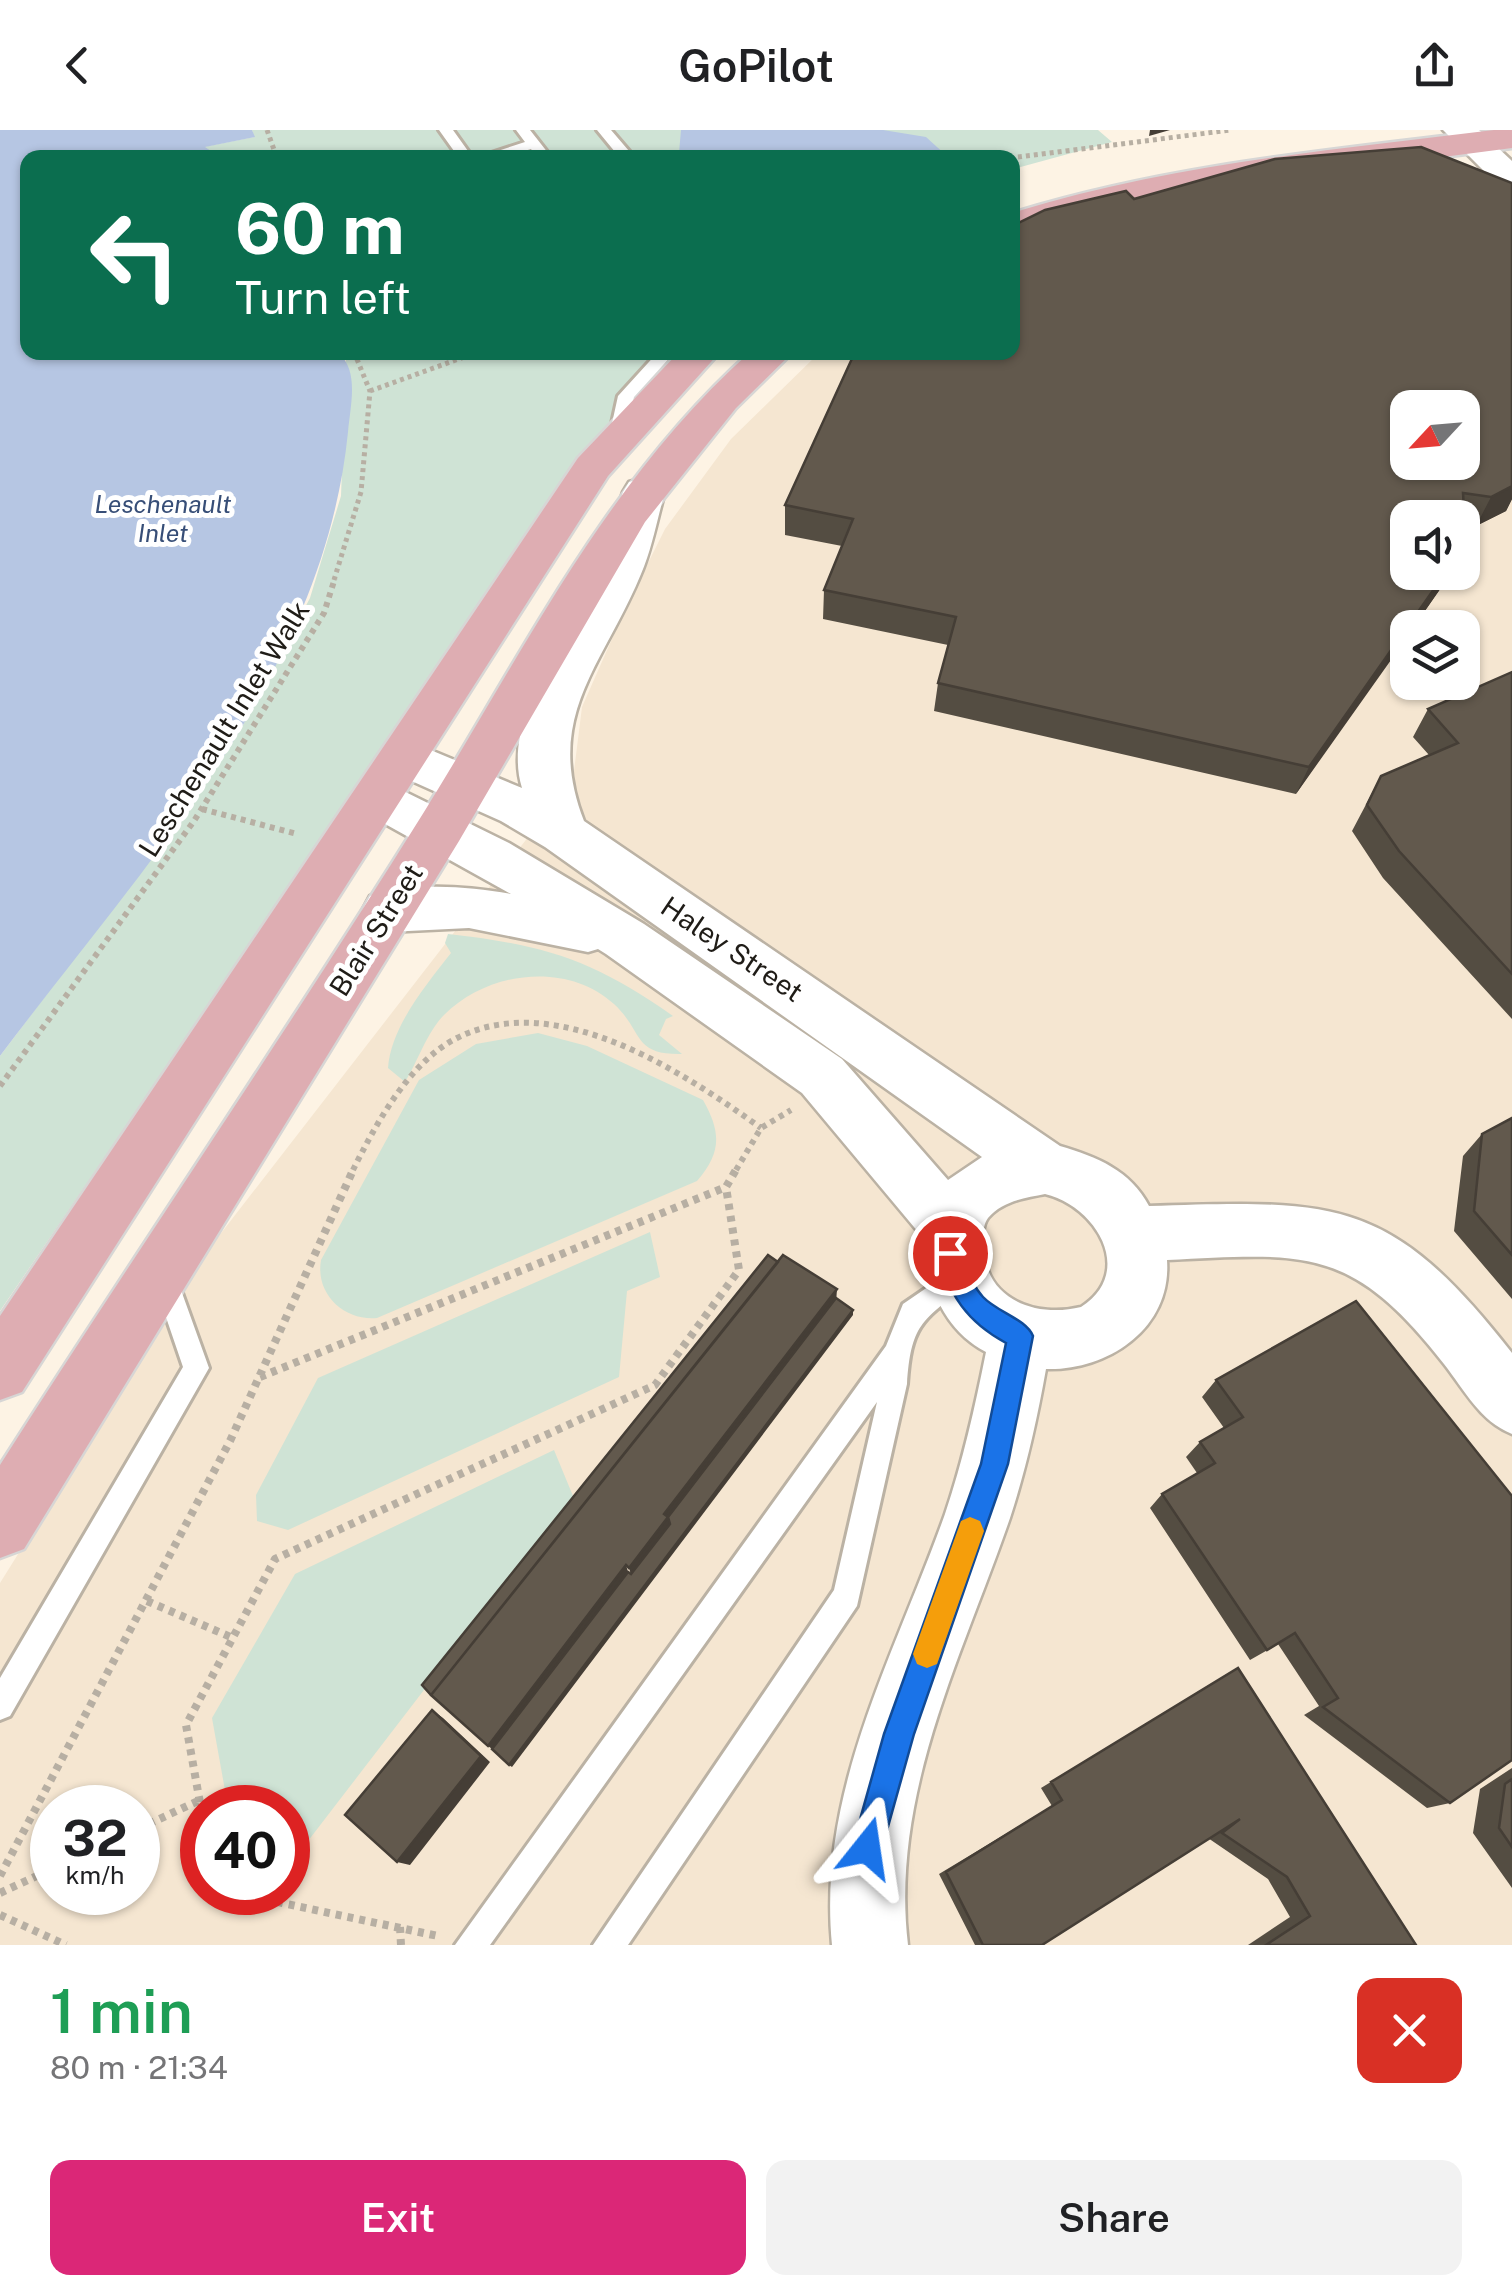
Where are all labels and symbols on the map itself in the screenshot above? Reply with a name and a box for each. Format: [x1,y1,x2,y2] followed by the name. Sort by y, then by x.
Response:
[1390,390,1480,480] north arrow
[94,489,232,548] water label: Leschenault Inlet
[131,595,316,863] street label: Leschenault Inlet Walk
[322,858,429,1002] street label: Blair Street
[655,889,809,1008] street label: Haley Street
[908,1211,993,1296] pin
[180,1785,310,1915] speed limit sign: 40
[815,1796,919,1900] position arrow

